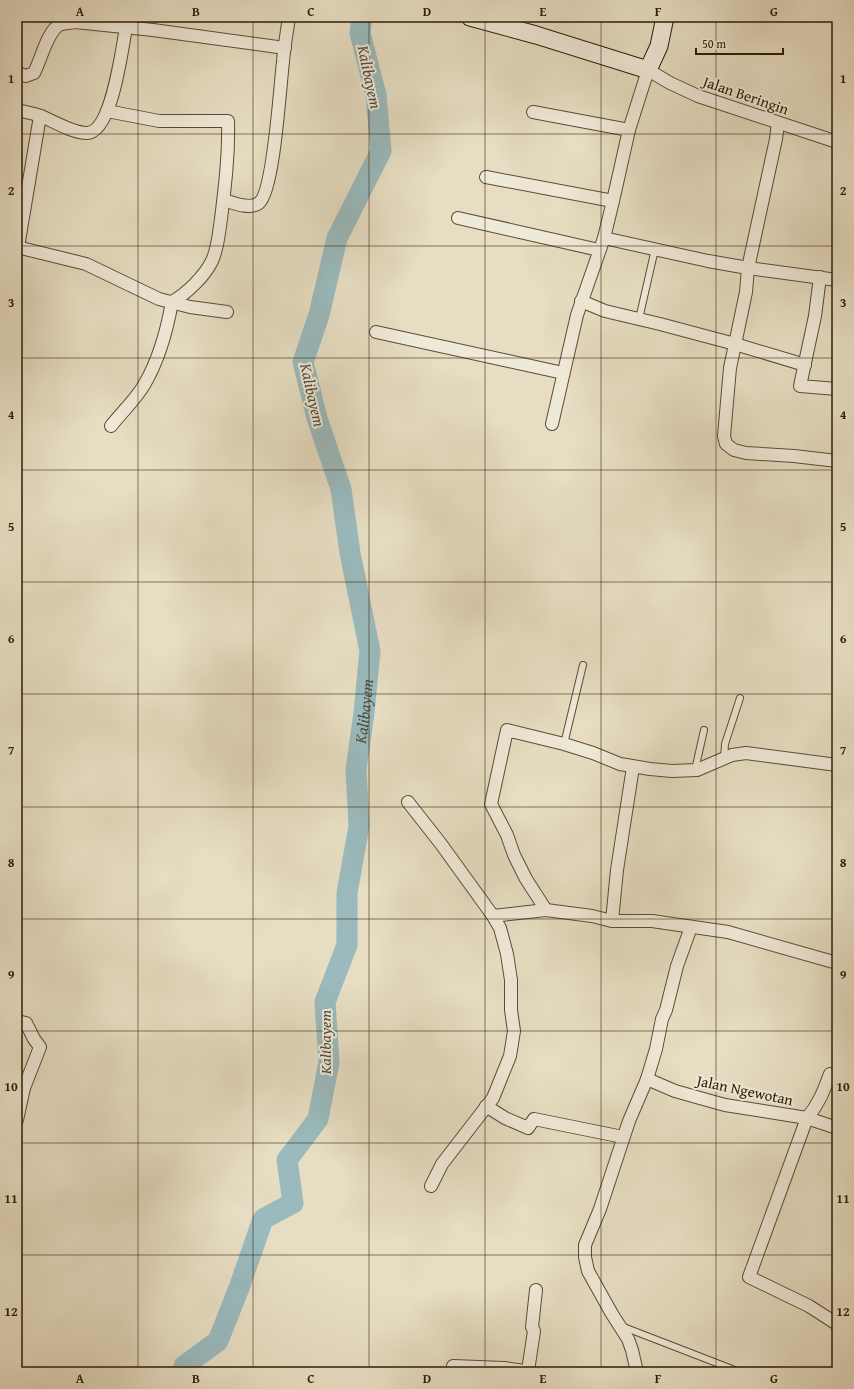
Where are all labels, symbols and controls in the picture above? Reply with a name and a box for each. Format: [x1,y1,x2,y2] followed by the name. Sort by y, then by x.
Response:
[76,2,85,21] text: A
[192,2,200,21] text: B
[307,2,315,21] text: C
[423,2,431,21] text: D
[540,2,547,21] text: E
[655,2,662,21] text: F
[770,2,778,21] text: G
[696,30,783,56] scale bar
[702,35,726,52] text: 50 m
[351,42,389,111] water label: Kalibayem
[8,69,14,88] text: 1
[840,69,846,88] text: 1
[698,70,792,120] street label: Jalan Beringin
[8,181,15,200] text: 2
[840,181,847,200] text: 2
[8,293,14,312] text: 3
[840,293,846,312] text: 3
[294,360,332,429] water label: Kalibayem
[8,405,15,424] text: 4
[840,405,847,424] text: 4
[8,517,15,536] text: 5
[840,517,847,536] text: 5
[8,629,15,648] text: 6
[840,629,847,648] text: 6
[348,678,379,746] water label: Kalibayem
[8,741,15,760] text: 7
[840,741,847,760] text: 7
[8,853,15,872] text: 8
[840,853,847,872] text: 8
[8,965,15,984] text: 9
[840,965,847,984] text: 9
[313,1009,337,1075] water label: Kalibayem
[693,1069,796,1111] street label: Jalan Ngewotan
[4,1077,18,1096] text: 10
[836,1077,850,1096] text: 10
[4,1189,18,1208] text: 11
[836,1189,850,1208] text: 11
[4,1302,18,1321] text: 12
[836,1302,850,1321] text: 12
[76,1369,85,1388] text: A
[192,1369,200,1388] text: B
[307,1369,315,1388] text: C
[423,1369,431,1388] text: D
[540,1369,547,1388] text: E
[655,1369,662,1388] text: F
[770,1369,778,1388] text: G

